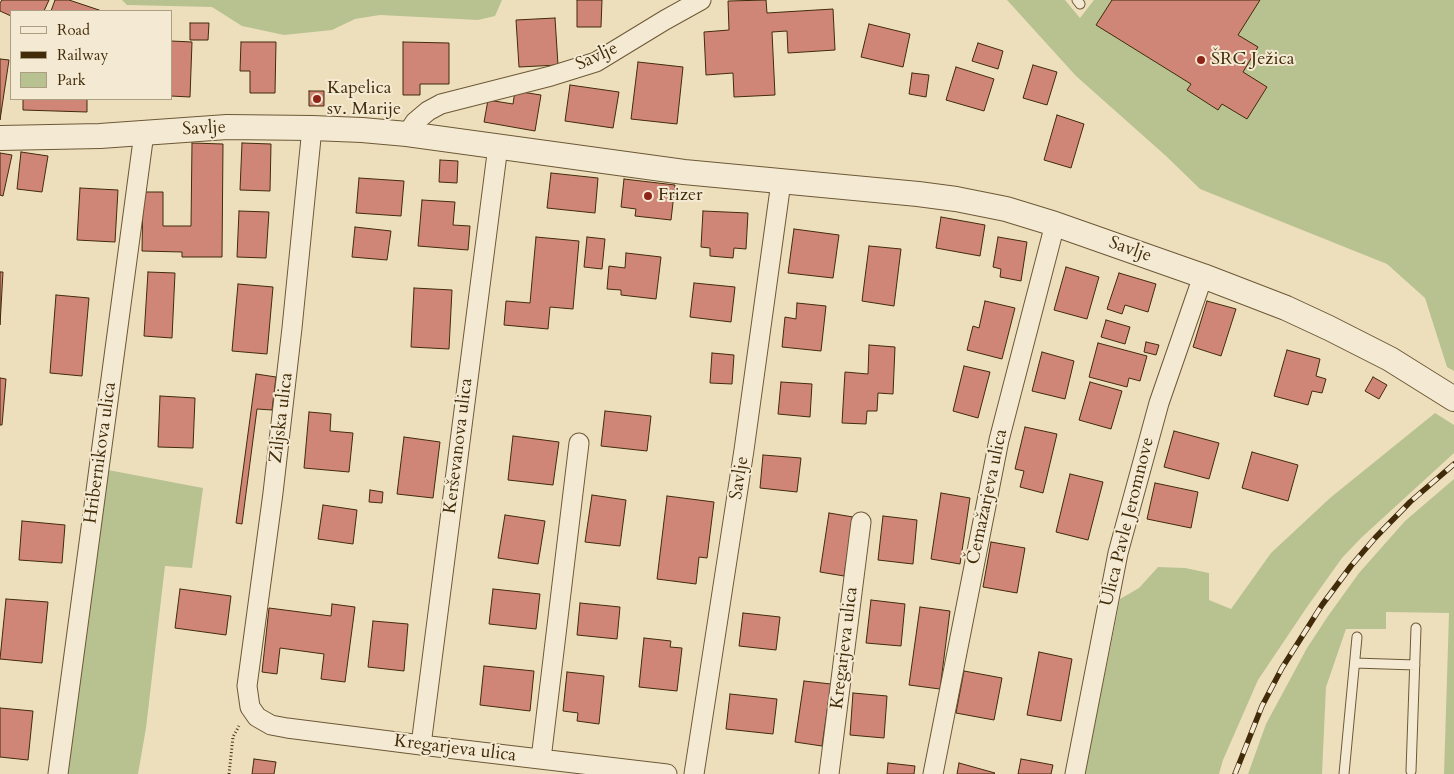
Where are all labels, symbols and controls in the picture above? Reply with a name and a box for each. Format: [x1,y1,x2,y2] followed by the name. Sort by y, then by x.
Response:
[10,10,172,100] legend
[57,20,90,40] text: Road
[573,38,621,76] street label: Savlje
[57,45,108,65] text: Railway
[1211,49,1294,71] place label: ŠRC Ježica
[1195,54,1207,66] marker: ŠRC Ježica
[57,70,86,90] text: Park
[327,78,401,120] place label: Kapelica sv. Marije
[311,93,323,105] marker: Kapelica sv. Marije
[182,117,226,141] street label: Savlje
[658,185,703,207] place label: Frizer
[642,190,654,202] marker: Frizer
[1106,232,1154,268] street label: Savlje
[266,371,298,465] street label: Ziljska ulica
[440,377,478,515] street label: Kerševanova ulica
[80,381,122,525] street label: Hribernikova ulica
[963,427,1013,567] street label: Čemažarjeva ulica
[1097,435,1159,609] street label: Ulica Pavle Jeromnove
[726,455,754,501] street label: Savlje
[827,586,863,710] street label: Kregarjeva ulica
[393,731,517,767] street label: Kregarjeva ulica

